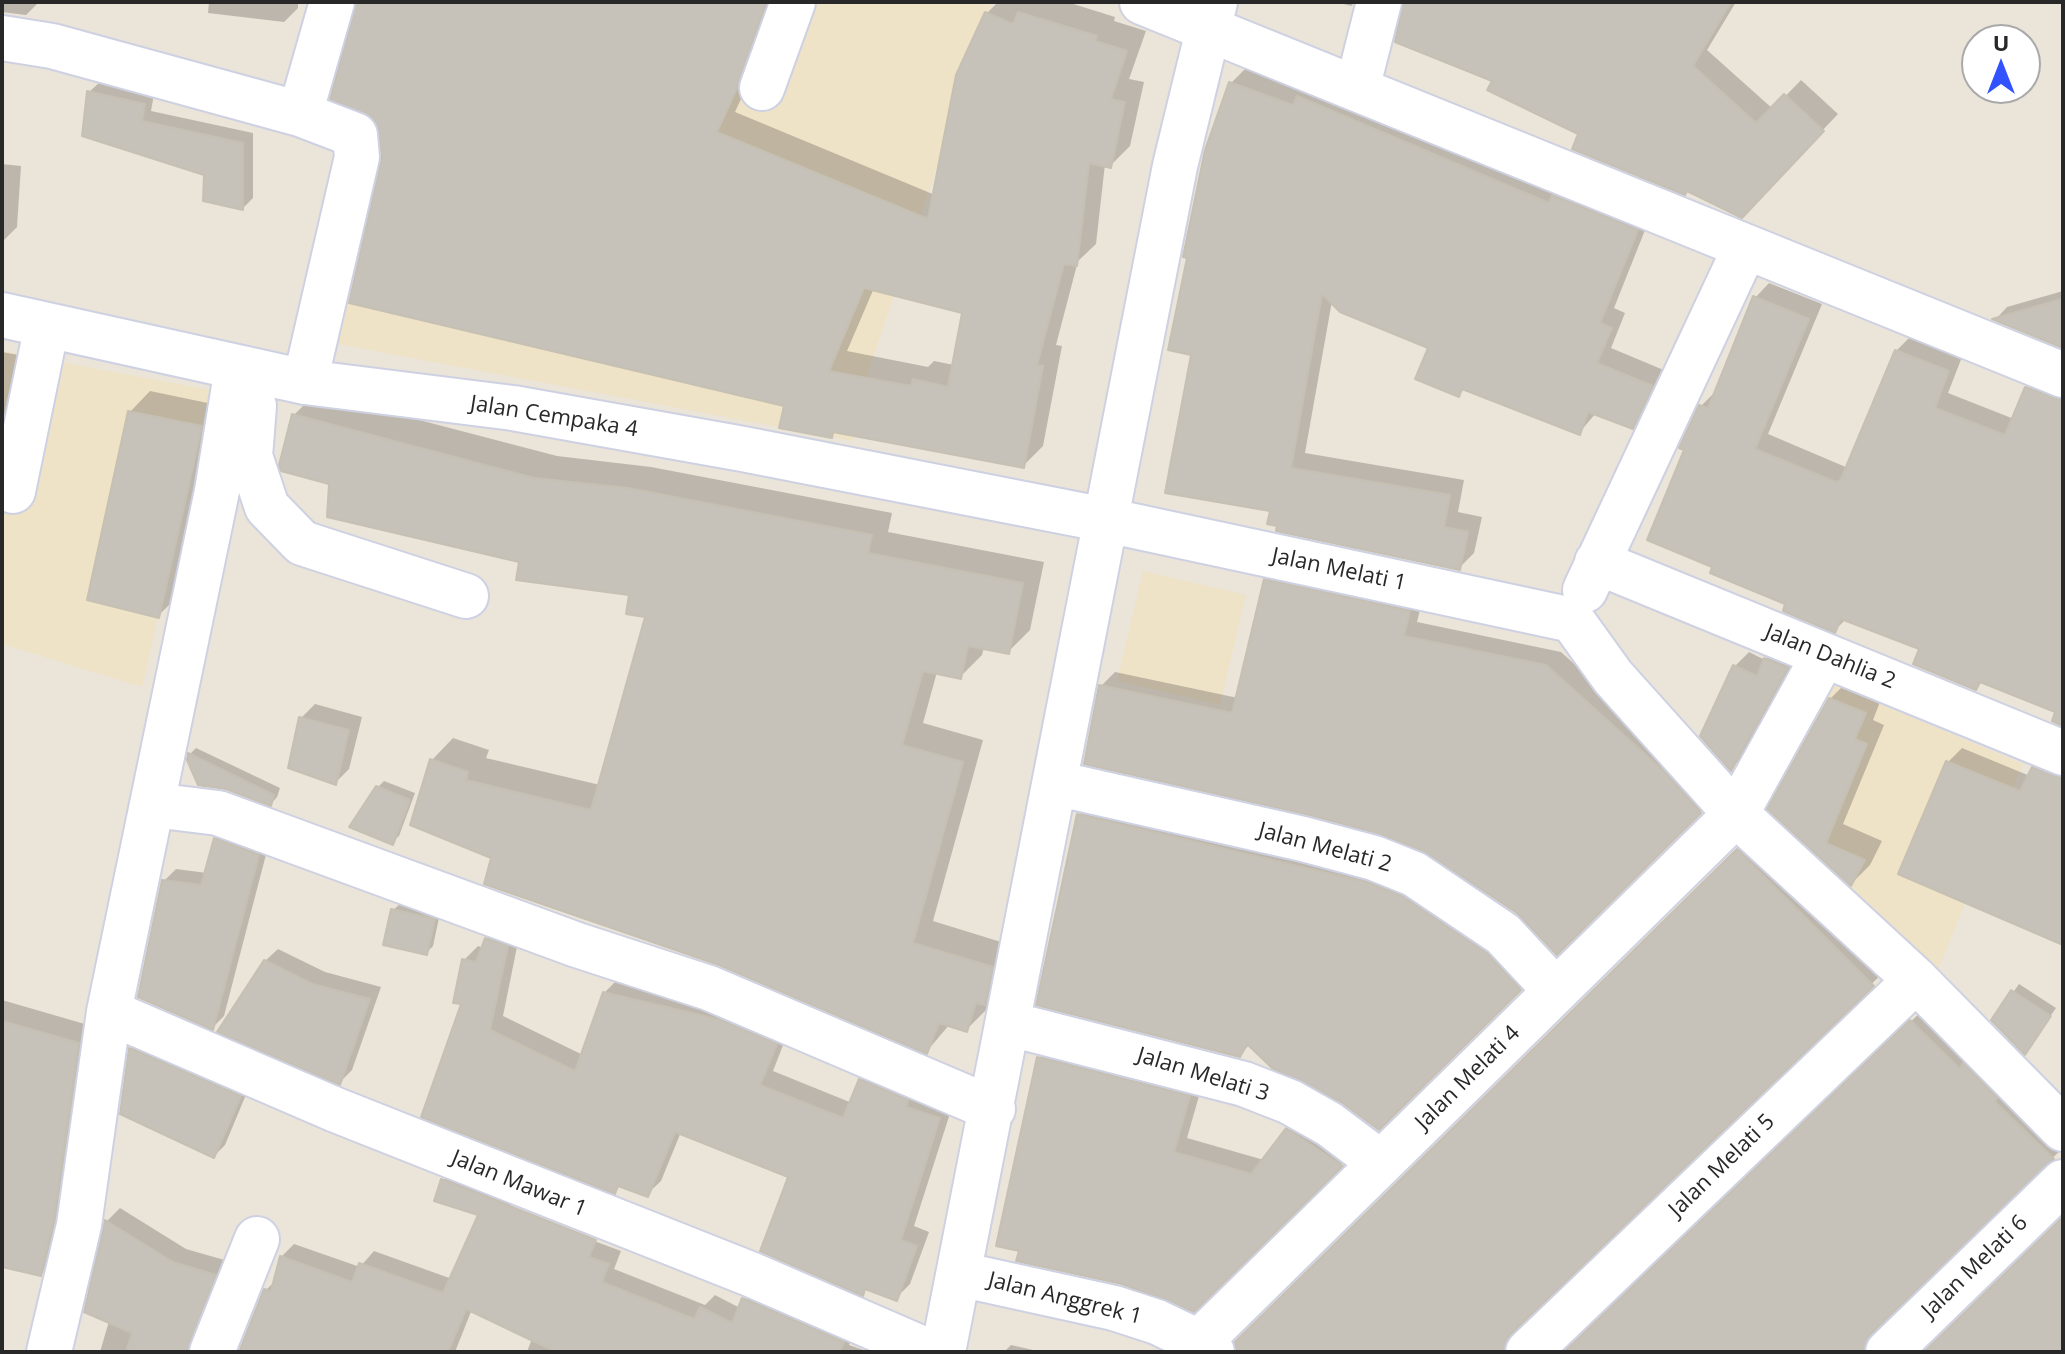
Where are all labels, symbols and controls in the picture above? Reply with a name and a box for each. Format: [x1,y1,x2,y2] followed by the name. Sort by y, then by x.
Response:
[1961,24,2041,104] north arrow
[1993,27,2009,57] text: U
[468,391,640,443] street label: Jalan Cempaka 4
[1269,543,1409,597] street label: Jalan Melati 1
[1761,619,1899,695] street label: Jalan Dahlia 2
[1256,818,1394,878] street label: Jalan Melati 2
[1410,1020,1526,1136] street label: Jalan Melati 4
[1134,1042,1272,1108] street label: Jalan Melati 3
[1664,1109,1780,1223] street label: Jalan Melati 5
[447,1145,591,1223] street label: Jalan Mawar 1
[1917,1210,2033,1324] street label: Jalan Melati 6
[985,1267,1145,1331] street label: Jalan Anggrek 1

